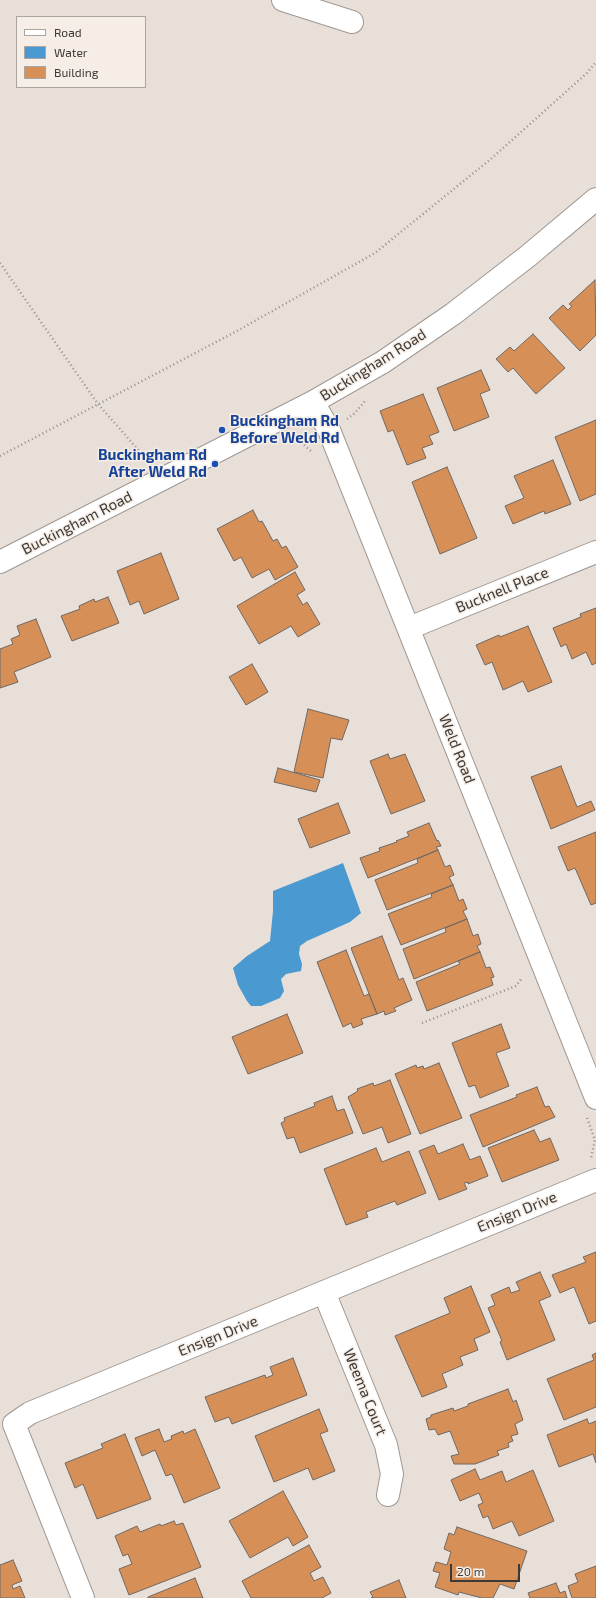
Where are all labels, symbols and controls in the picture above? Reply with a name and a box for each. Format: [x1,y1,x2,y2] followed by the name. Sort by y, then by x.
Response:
[16,16,146,88] legend
[54,25,82,39] text: Road
[54,45,88,59] text: Water
[54,65,98,79] text: Building
[317,325,429,405] street label: Buckingham Road
[230,412,339,447] place label: Buckingham Rd Before Weld Rd
[217,425,227,435] marker: Buckingham Rd Before Weld Rd
[98,446,207,481] place label: Buckingham Rd After Weld Rd
[210,459,220,469] marker: Buckingham Rd After Weld Rd
[19,487,135,559] street label: Buckingham Road
[453,563,551,617] street label: Bucknell Place
[435,712,479,786] street label: Weld Road
[474,1188,560,1236] street label: Ensign Drive
[175,1312,261,1360] street label: Ensign Drive
[339,1346,391,1438] street label: Weema Court
[452,1556,522,1582] scale bar
[457,1564,484,1578] text: 20 m

